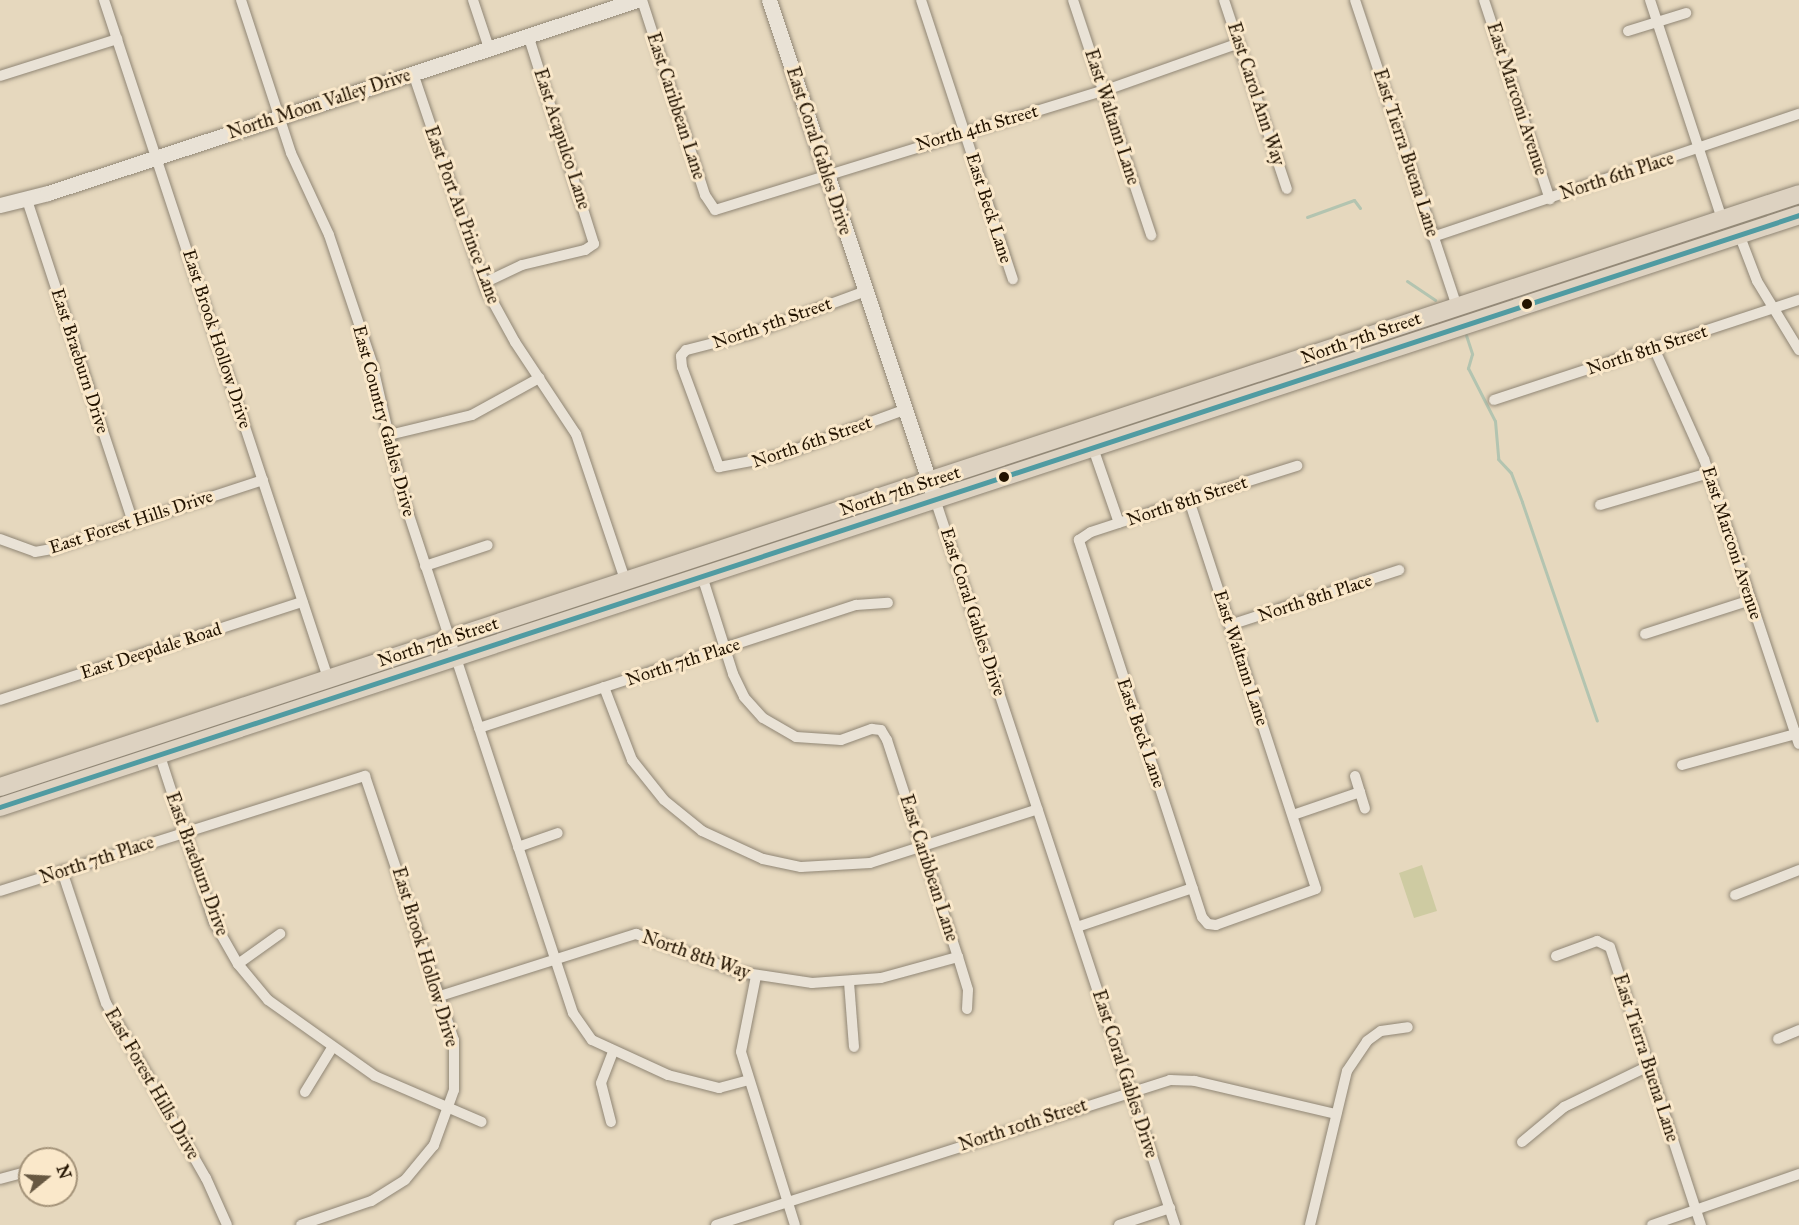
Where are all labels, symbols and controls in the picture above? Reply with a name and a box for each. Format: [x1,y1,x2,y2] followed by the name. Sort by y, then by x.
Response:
[1223,20,1289,168] street label: East Carol Ann Way
[1482,20,1552,178] street label: East Marconi Avenue
[642,30,710,182] street label: East Caribbean Lane
[1080,46,1144,188] street label: East Waltann Lane
[225,64,413,144] street label: North Moon Valley Drive
[782,64,856,238] street label: East Coral Gables Drive
[529,66,595,212] street label: East Acapulco Lane
[1369,66,1443,240] street label: East Tierra Buena Lane
[913,100,1041,156] street label: North 4th Street
[420,123,504,307] street label: East Port Au Prince Lane
[1557,147,1677,205] street label: North 6th Place
[961,150,1017,266] street label: East Beck Lane
[178,247,256,431] street label: East Brook Hollow Drive
[46,286,114,436] street label: East Braeburn Drive
[710,293,834,353] street label: North 5th Street
[1521,298,1533,310] unlabelled marker
[1298,307,1424,369] street label: North 7th Street
[1584,320,1710,380] street label: North 8th Street
[348,323,420,519] street label: East Country Gables Drive
[749,411,875,473] street label: North 6th Street
[837,461,963,521] street label: North 7th Street
[1697,464,1767,622] street label: East Marconi Avenue
[998,471,1010,483] unlabelled marker
[1124,471,1250,531] street label: North 8th Street
[46,485,216,559] street label: East Forest Hills Drive
[936,525,1010,699] street label: East Coral Gables Drive
[1255,569,1375,627] street label: North 8th Place
[1209,587,1273,729] street label: East Waltann Lane
[375,612,501,672] street label: North 7th Street
[78,618,224,684] street label: East Deepdale Road
[623,633,743,691] street label: North 7th Place
[1112,675,1170,791] street label: East Beck Lane
[161,789,233,939] street label: East Braeburn Drive
[895,792,963,944] street label: East Caribbean Lane
[37,831,157,889] street label: North 7th Place
[387,864,463,1050] street label: East Brook Hollow Drive
[639,926,753,984] street label: North 8th Way
[1609,971,1683,1145] street label: East Tierra Buena Lane
[1088,987,1162,1161] street label: East Coral Gables Drive
[100,1005,204,1163] street label: East Forest Hills Drive
[956,1094,1090,1156] street label: North 10th Street
[18,1147,78,1207] north arrow
[53,1163,75,1181] text: N

